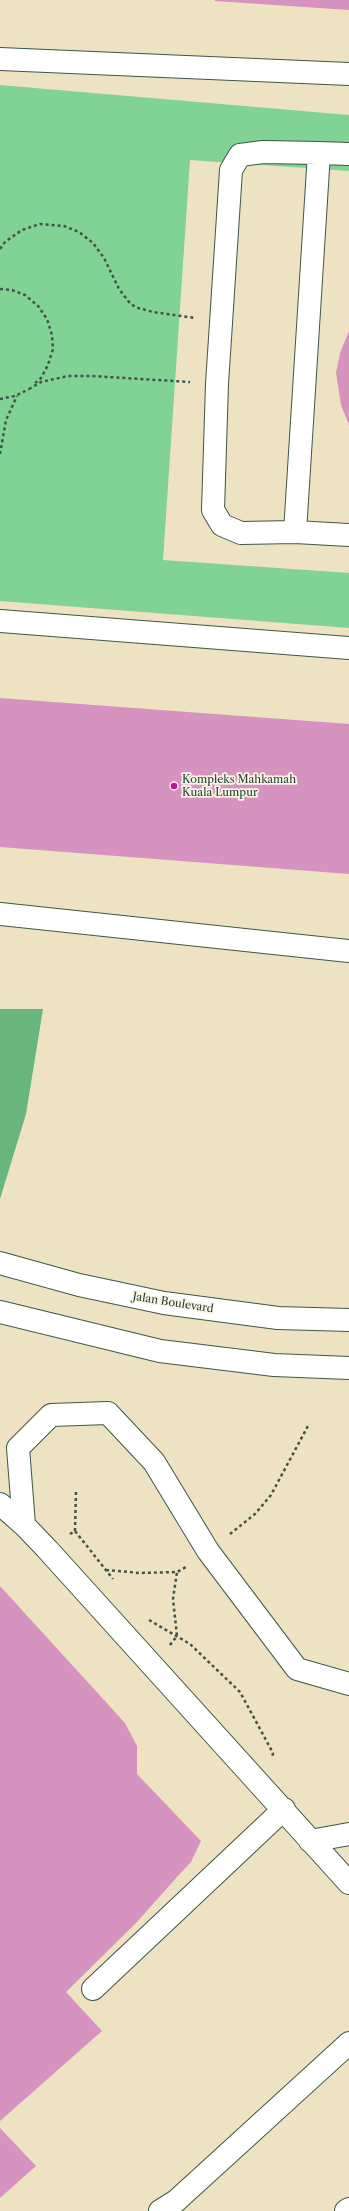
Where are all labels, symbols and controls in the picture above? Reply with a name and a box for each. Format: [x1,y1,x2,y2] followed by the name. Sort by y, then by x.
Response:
[182,773,296,799] place label: Kompleks Mahkamah Kuala Lumpur
[169,781,179,791] marker: Kompleks Mahkamah Kuala Lumpur
[132,1290,214,1316] street label: Jalan Boulevard

